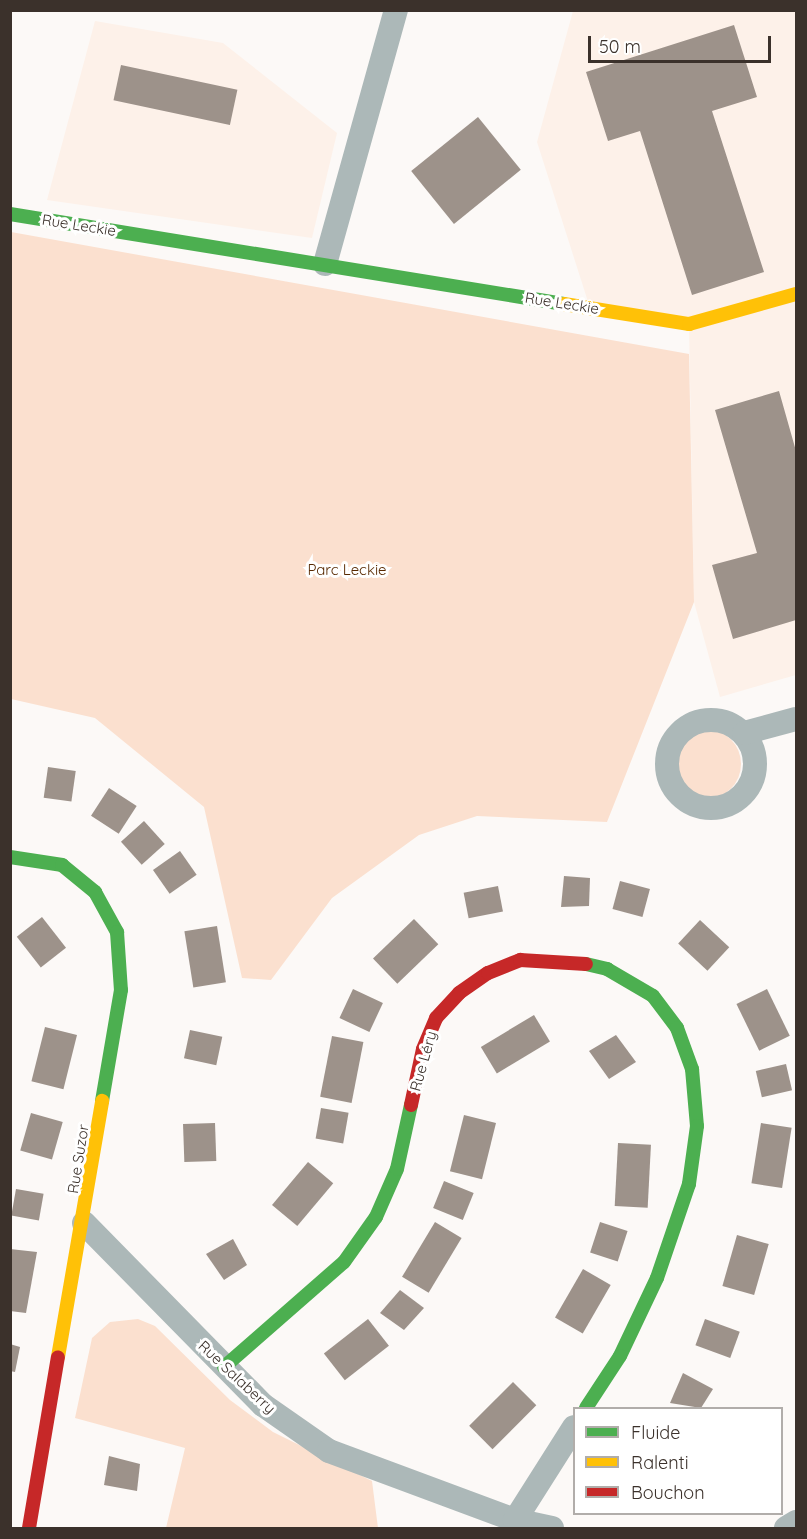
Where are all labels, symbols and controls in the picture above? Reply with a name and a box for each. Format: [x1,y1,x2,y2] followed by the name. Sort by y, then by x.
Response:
[591,24,774,62] scale bar
[599,35,641,58] text: 50 m
[41,210,117,240] street label: Rue Leckie
[524,288,600,318] street label: Rue Leckie
[307,561,387,579] park label: Parc Leckie
[406,1029,440,1093] street label: Rue Léry
[64,1123,92,1195] street label: Rue Suzor
[195,1337,279,1417] street label: Rue Salaberry
[573,1407,783,1515] legend
[631,1421,680,1444] text: Fluide
[631,1451,689,1474] text: Ralenti
[631,1481,705,1504] text: Bouchon

